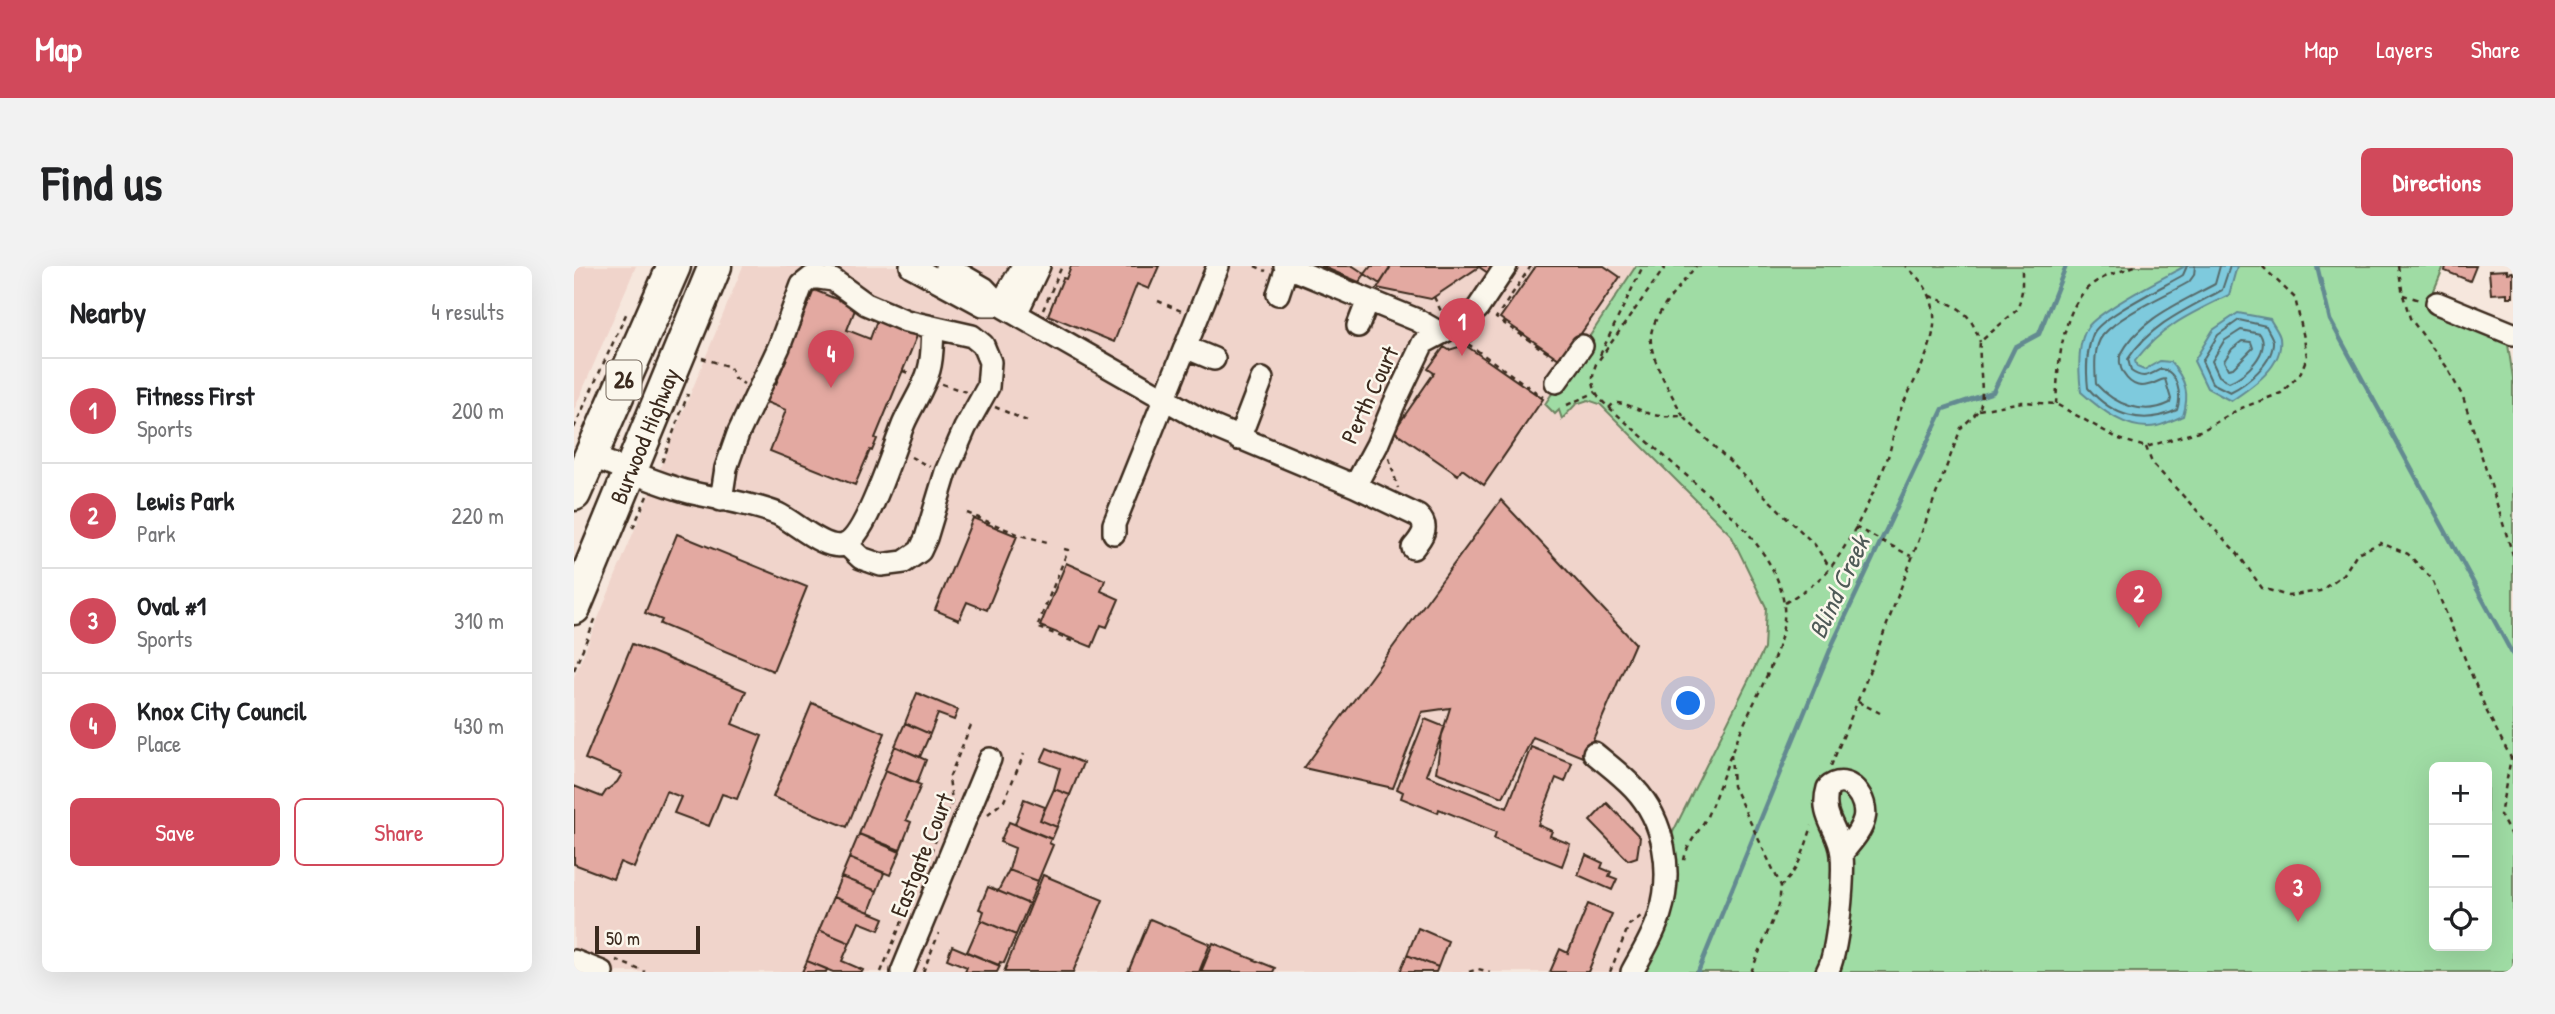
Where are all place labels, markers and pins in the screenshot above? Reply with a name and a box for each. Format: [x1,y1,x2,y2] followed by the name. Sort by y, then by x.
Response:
[1439,298,1485,356] pin: 1
[808,330,854,388] pin: 4
[2116,570,2162,628] pin: 2
[2275,864,2321,922] pin: 3

